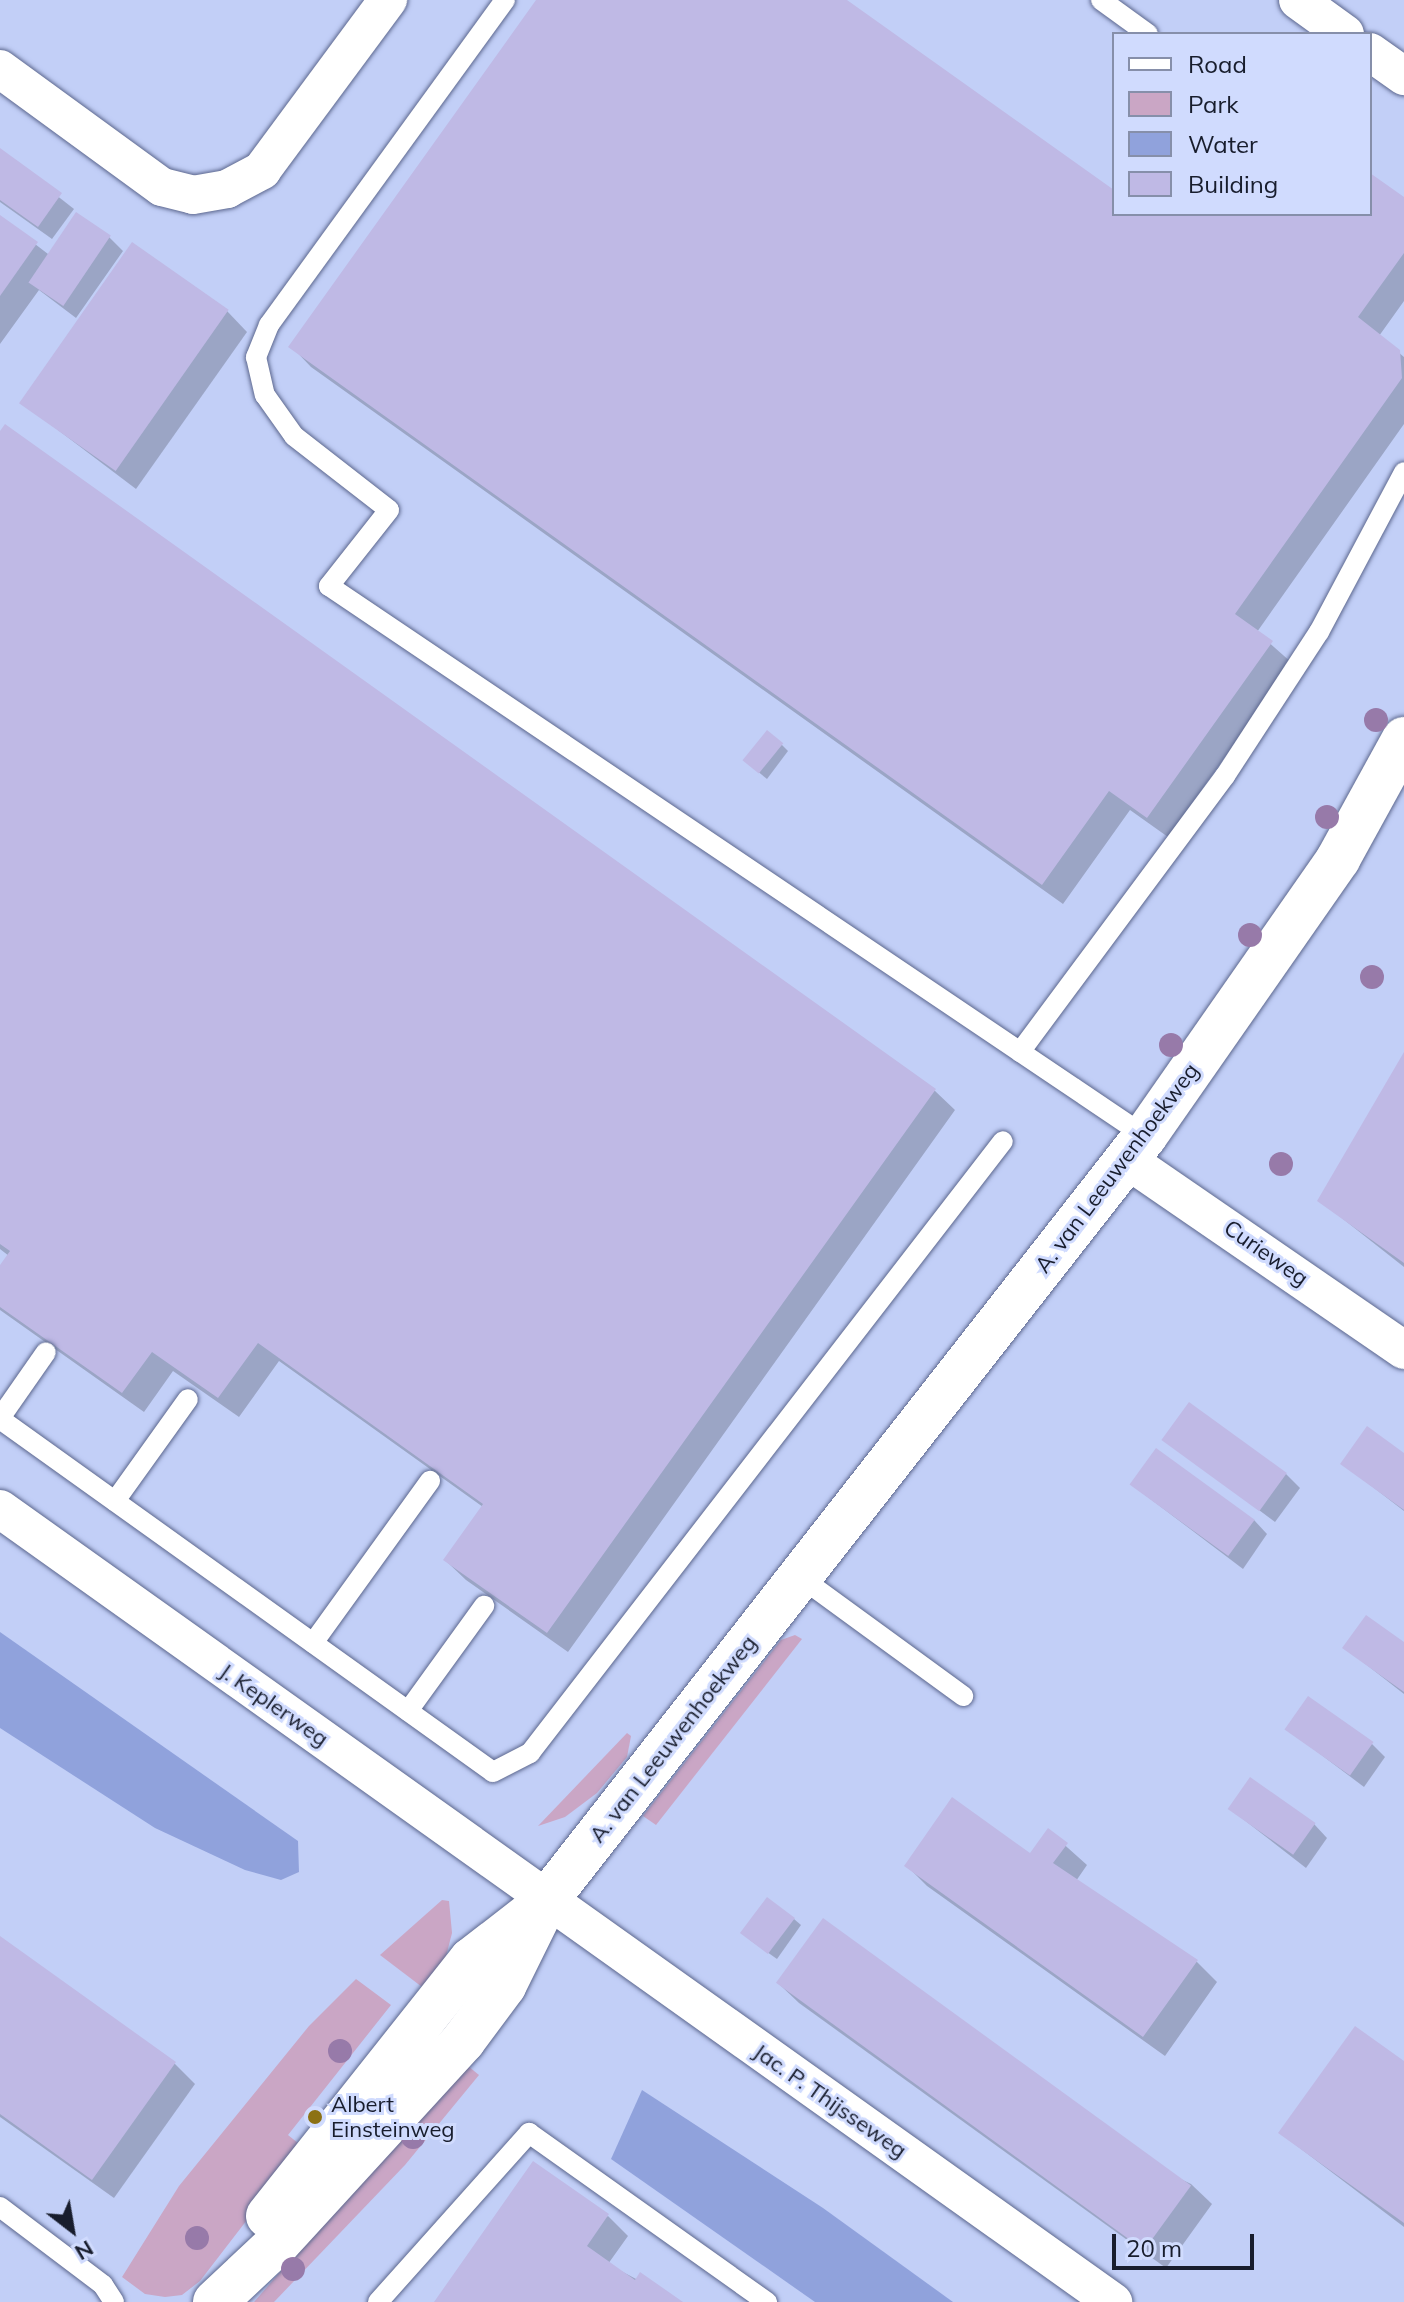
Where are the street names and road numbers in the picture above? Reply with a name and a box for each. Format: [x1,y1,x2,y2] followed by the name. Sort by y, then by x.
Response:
[1030,1058,1204,1278] street label: A. van Leeuwenhoekweg
[1219,1214,1313,1292] street label: Curieweg
[584,1630,762,1848] street label: A. van Leeuwenhoekweg
[215,1658,333,1752] street label: J. Keplerweg
[748,2038,912,2164] street label: Jac. P. Thijsseweg

